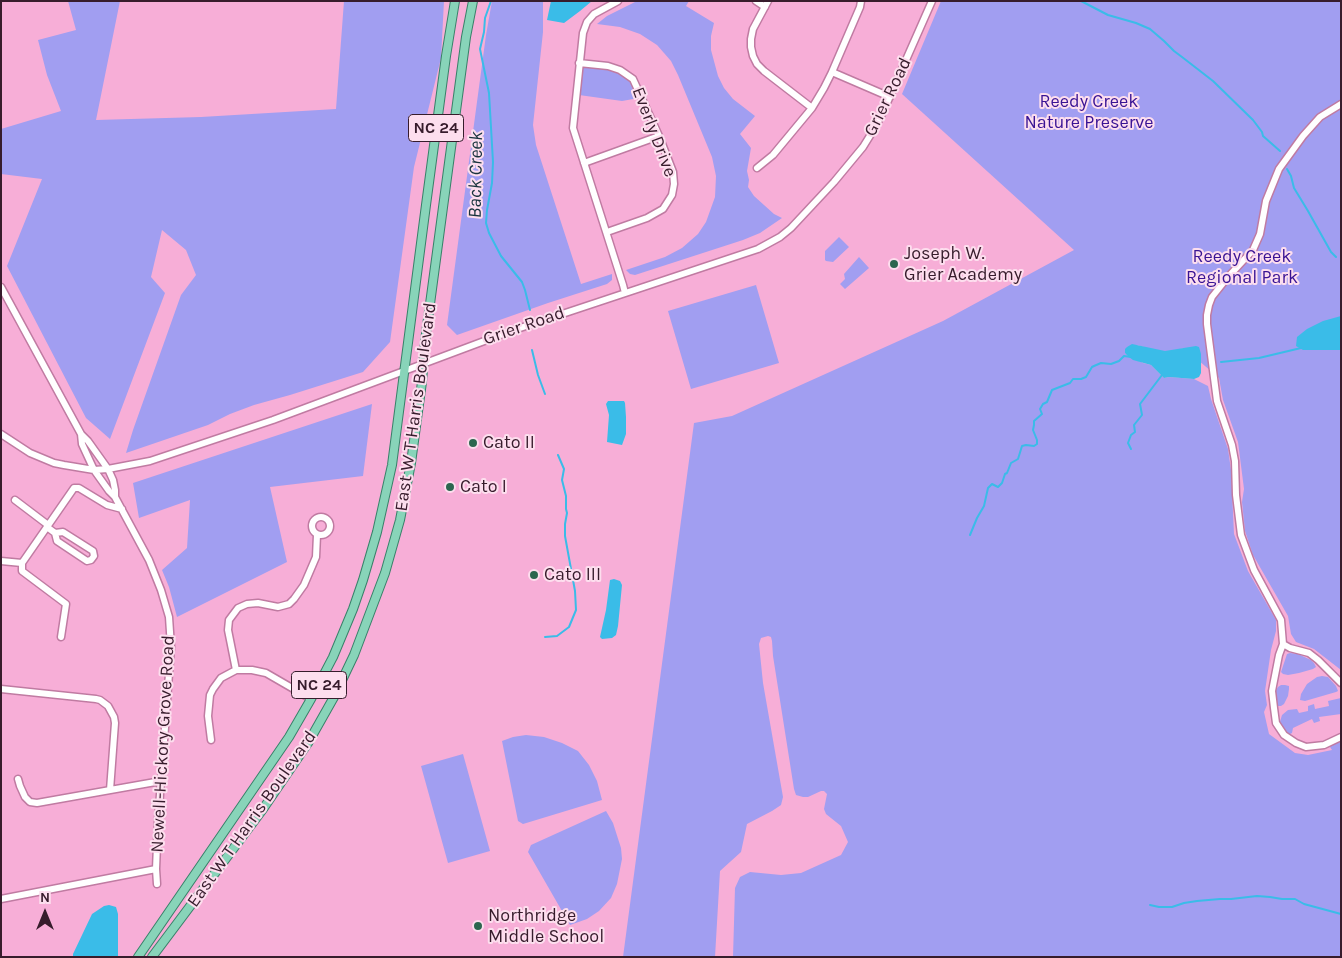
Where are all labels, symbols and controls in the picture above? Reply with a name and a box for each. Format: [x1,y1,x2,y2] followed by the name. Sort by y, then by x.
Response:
[860,54,916,140] street label: Grier Road
[627,84,681,180] street label: Everly Drive
[1024,91,1154,134] park label: Reedy Creek Nature Preserve
[408,115,464,142] road number: NC 24
[464,131,488,219] water label: Back Creek
[904,243,1022,286] place label: Joseph W. Grier Academy
[1186,246,1298,288] park label: Reedy Creek Regional Park
[888,258,900,270] marker: Joseph W. Grier Academy
[391,301,441,513] street label: East W T Harris Boulevard
[480,302,568,350] street label: Grier Road
[483,432,535,454] place label: Cato II
[467,437,479,449] marker: Cato II
[460,476,507,498] place label: Cato I
[444,481,456,493] marker: Cato I
[544,564,601,586] place label: Cato III
[528,569,540,581] marker: Cato III
[147,635,179,853] street label: Newell-Hickory Grove Road
[292,672,346,698] road number: NC 24
[183,727,321,911] street label: East W T Harris Boulevard
[20,888,70,938] north arrow
[40,889,50,906] text: N
[488,905,604,948] place label: Northridge Middle School
[472,920,484,932] marker: Northridge Middle School

